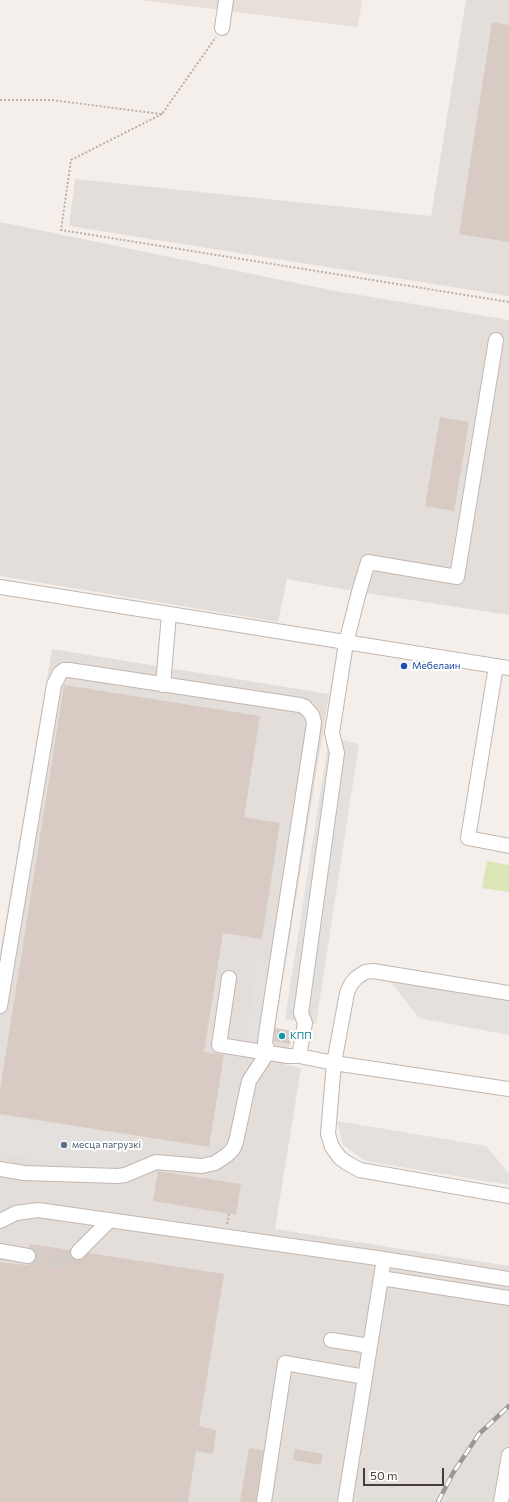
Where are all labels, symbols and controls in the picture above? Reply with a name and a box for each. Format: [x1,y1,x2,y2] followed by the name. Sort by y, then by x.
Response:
[412,660,461,672] place label: Мебелаин
[399,661,409,671] marker: Мебелаин
[290,1030,312,1042] place label: КПП
[277,1031,287,1041] marker: КПП
[72,1139,141,1151] place label: месца пагрузкі
[59,1140,69,1150] marker: месца пагрузкі
[365,1460,446,1486] scale bar
[370,1468,398,1482] text: 50 m

